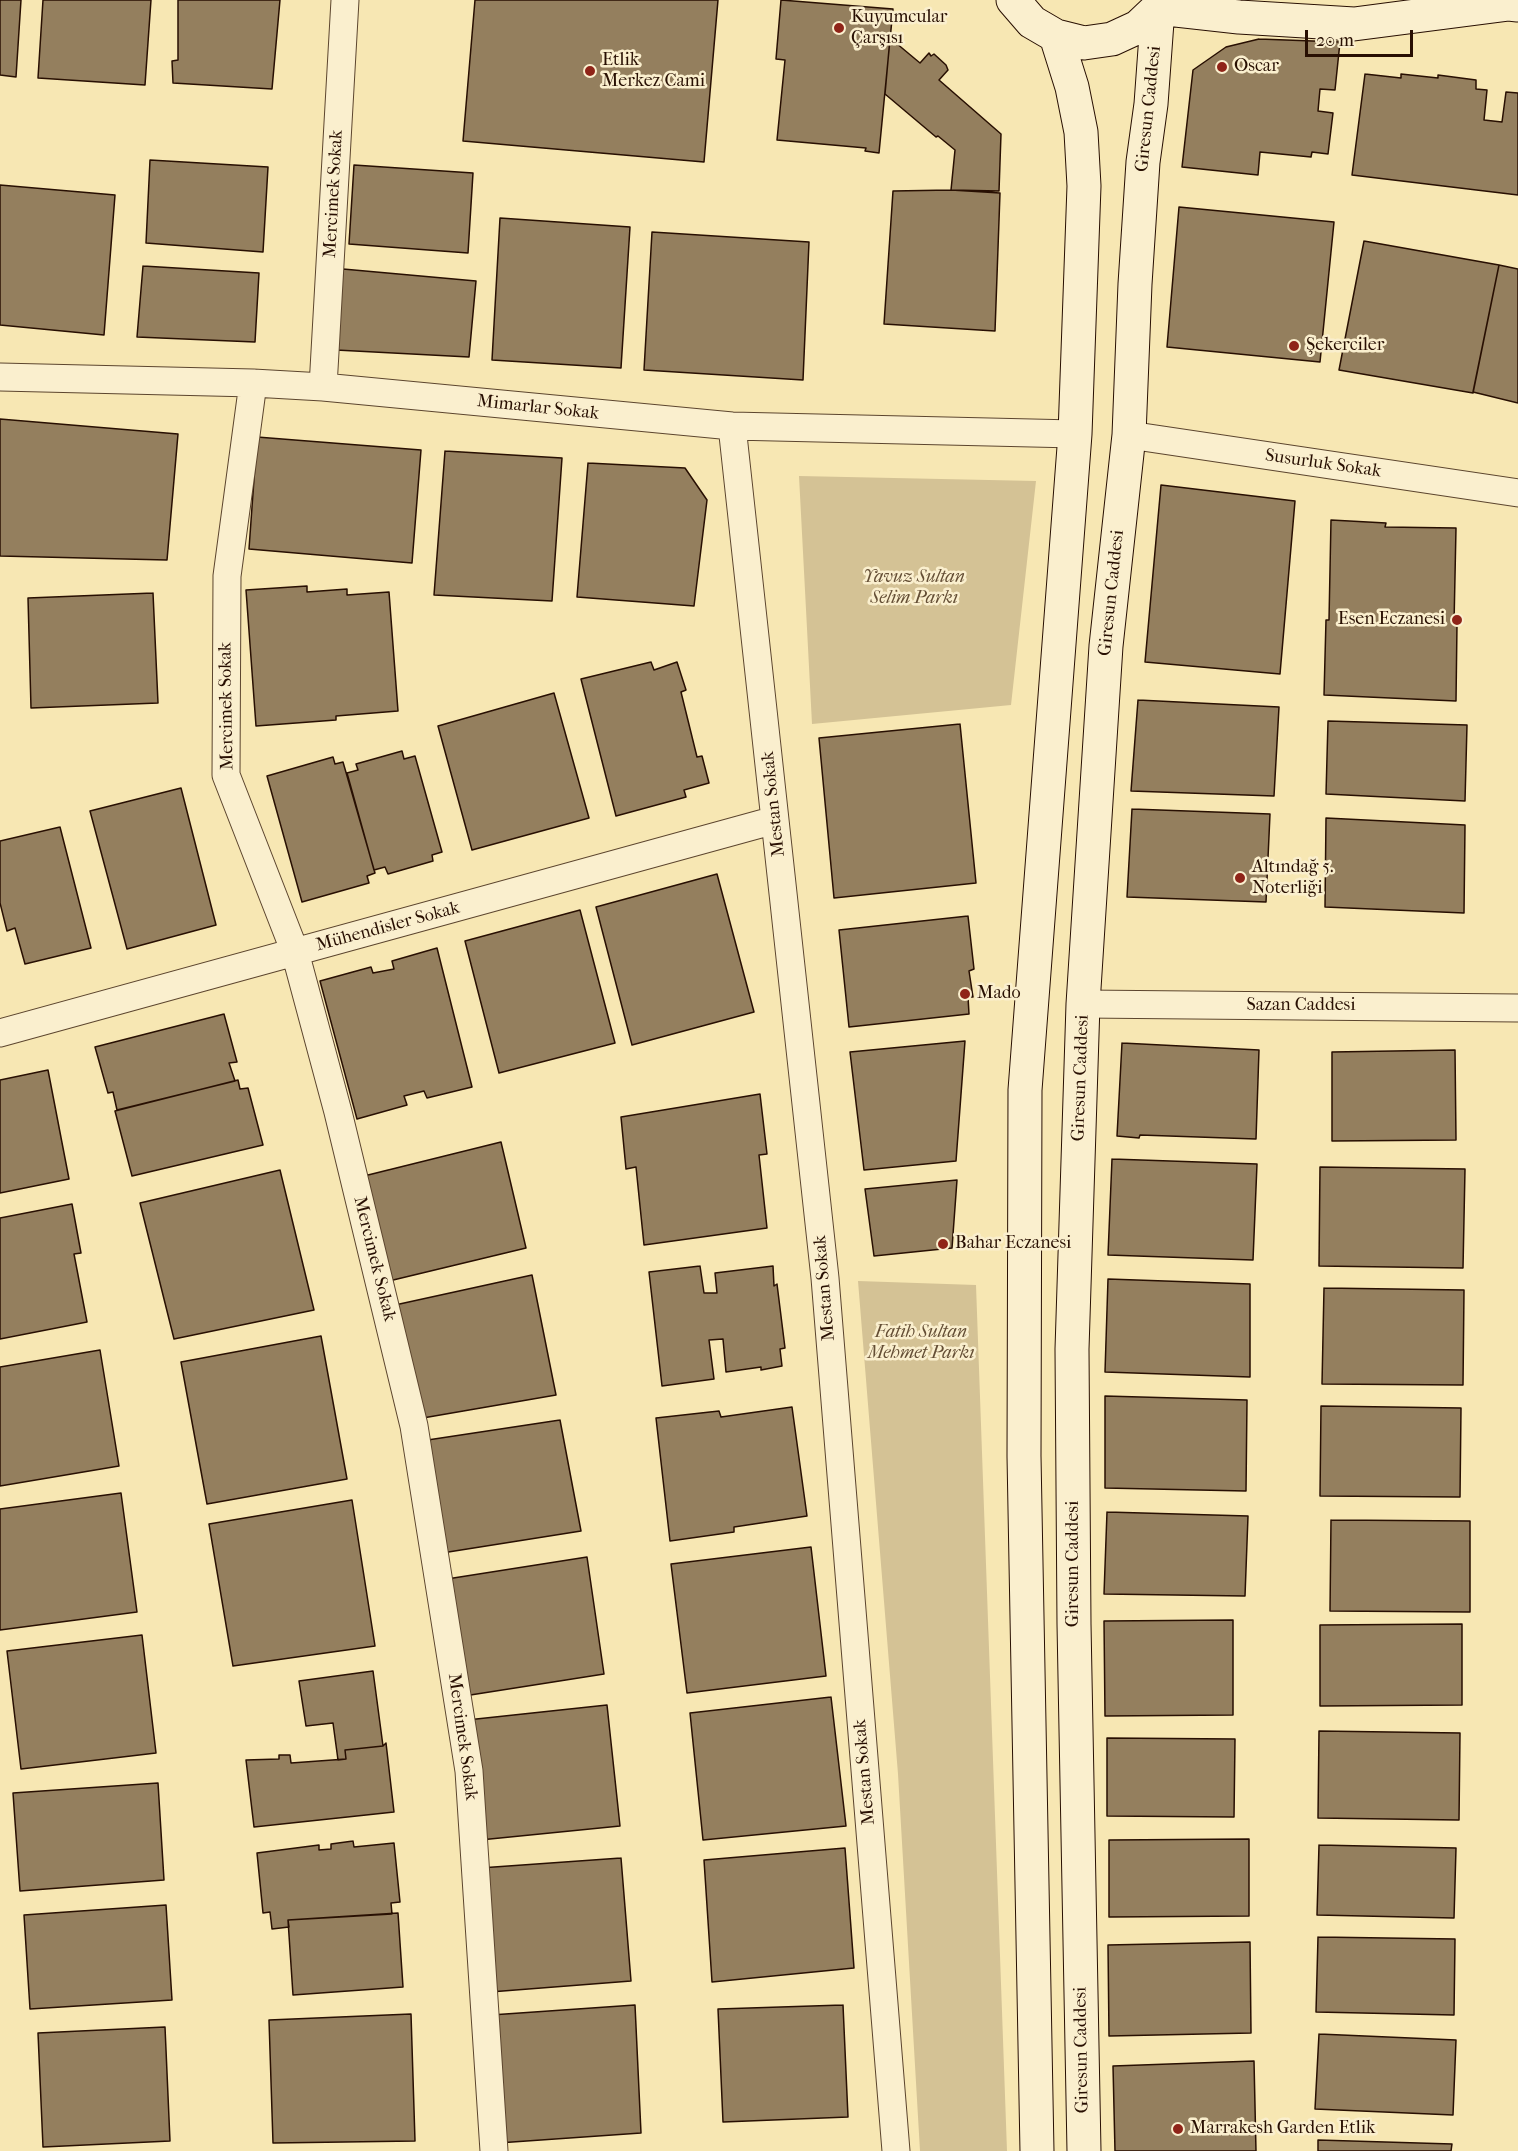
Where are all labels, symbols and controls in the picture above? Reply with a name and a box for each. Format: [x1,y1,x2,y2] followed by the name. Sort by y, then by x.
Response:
[851,7,947,50] place label: Kuyumcular Çarşısı
[1308,18,1416,56] scale bar
[832,21,846,35] marker: Kuyumcular Çarşısı
[1316,30,1354,51] text: 20 m
[1132,45,1166,173] street label: Giresun Caddesi
[602,50,705,92] place label: Etlik Merkez Cami
[1234,56,1279,78] place label: Oscar
[1215,60,1229,74] marker: Oscar
[583,64,597,78] marker: Etlik Merkez Cami
[320,130,348,258] street label: Mercimek Sokak
[1306,335,1384,357] place label: Şekerciler
[1287,339,1301,353] marker: Şekerciler
[476,391,600,425] street label: Mimarlar Sokak
[1264,445,1382,483] street label: Susurluk Sokak
[1095,529,1129,657] street label: Giresun Caddesi
[863,567,965,610] park label: Yavuz Sultan Selim Parkı
[1338,609,1445,631] place label: Esen Eczanesi
[1450,613,1464,627] marker: Esen Eczanesi
[215,642,239,770] street label: Mercimek Sokak
[758,750,790,858] street label: Mestan Sokak
[1252,857,1333,900] place label: Altındağ 5. Noterliği
[1233,871,1247,885] marker: Altındağ 5. Noterliği
[314,897,462,957] street label: Mühendisler Sokak
[977,983,1021,1005] place label: Mado
[958,987,972,1001] marker: Mado
[1246,995,1356,1017] street label: Sazan Caddesi
[1068,1014,1094,1142] street label: Giresun Caddesi
[348,1194,400,1324] street label: Mercimek Sokak
[955,1233,1071,1255] place label: Bahar Eczanesi
[810,1234,840,1342] street label: Mestan Sokak
[936,1237,950,1251] marker: Bahar Eczanesi
[868,1322,974,1364] park label: Fatih Sultan Mehmet Parkı
[1063,1501,1085,1627] street label: Giresun Caddesi
[442,1672,482,1802] street label: Mercimek Sokak
[850,1718,880,1826] street label: Mestan Sokak
[1070,1987,1094,2113] street label: Giresun Caddesi
[1190,2118,1375,2140] place label: Marrakesh Garden Etlik
[1171,2122,1185,2136] marker: Marrakesh Garden Etlik

